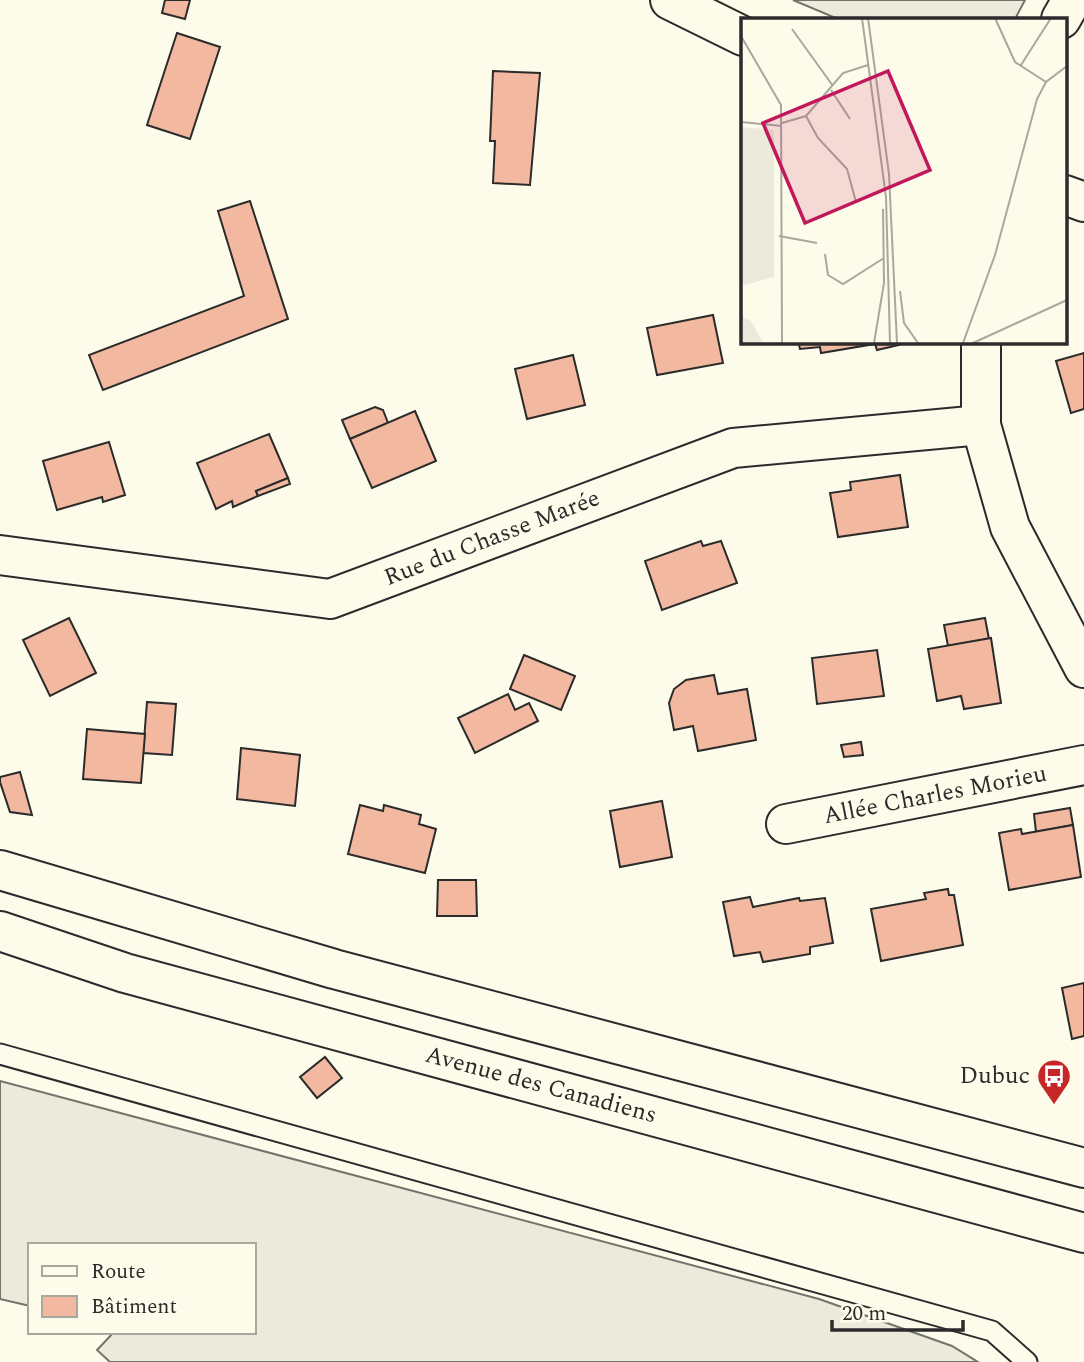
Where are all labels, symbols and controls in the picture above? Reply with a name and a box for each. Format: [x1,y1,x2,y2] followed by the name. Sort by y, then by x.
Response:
[741,18,1066,343] inset map
[379,480,605,596] street label: Rue du Chasse Marée
[820,756,1050,834] street label: Allée Charles Morieu
[421,1037,661,1133] street label: Avenue des Canadiens
[1035,1057,1073,1106] bus stop icon: Dubuc
[960,1058,1030,1094] place label: Dubuc
[28,1243,256,1334] legend
[91,1256,146,1288] text: Route
[832,1288,963,1332] scale bar
[91,1291,177,1323] text: Bâtiment
[842,1298,886,1330] text: 20 m

